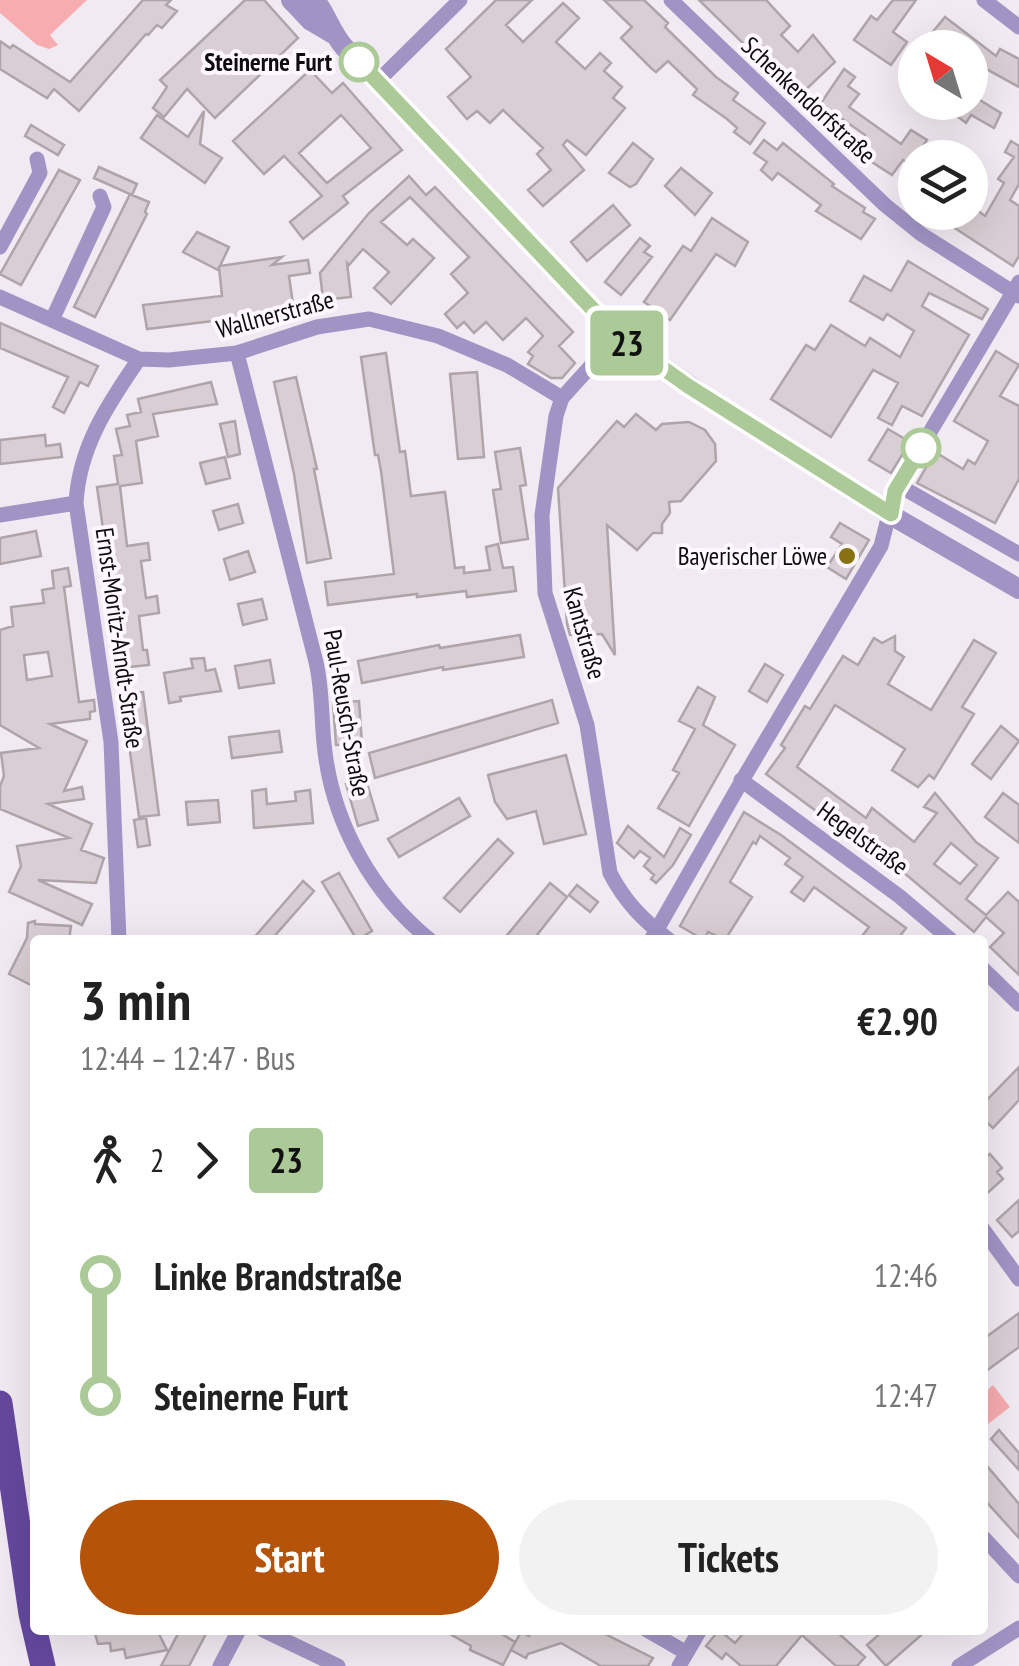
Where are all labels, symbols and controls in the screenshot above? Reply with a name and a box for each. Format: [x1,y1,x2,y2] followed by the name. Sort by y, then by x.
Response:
[735,30,883,170] street label: Schenkendorfstraße
[898,30,988,120] north arrow
[898,30,988,230] map controls
[340,43,378,81] marker: Steinerne Furt
[204,46,333,78] place label: Steinerne Furt
[898,140,988,230] button: layers
[213,283,337,345] street label: Wallnerstraße
[582,310,672,376] line badge: 23
[610,320,644,366] text: 23
[902,429,940,467] unlabelled marker
[89,525,151,751] street label: Ernst-Moritz-Arndt-Straße
[678,540,827,572] place label: Bayerischer Löwe
[836,545,858,567] marker: Bayerischer Löwe
[557,583,613,683] street label: Kantstraße
[317,627,377,799] street label: Paul-Reusch-Straße
[811,794,915,882] street label: Hegelstraße
[80,964,191,1035] text: 3 min
[857,996,938,1045] text: €2.90
[80,1037,295,1079] text: 12:44 – 12:47 · Bus
[80,1133,135,1188] icon: walk
[179,1133,234,1188] icon: forward
[269,1137,303,1183] text: 23
[150,1139,164,1181] text: 2
[154,1251,402,1300] text: Linke Brandstraße
[874,1254,938,1296] text: 12:46
[154,1371,348,1420] text: Steinerne Furt
[874,1374,938,1416] text: 12:47
[80,1500,499,1615] button: Start
[519,1500,938,1615] button: Tickets

